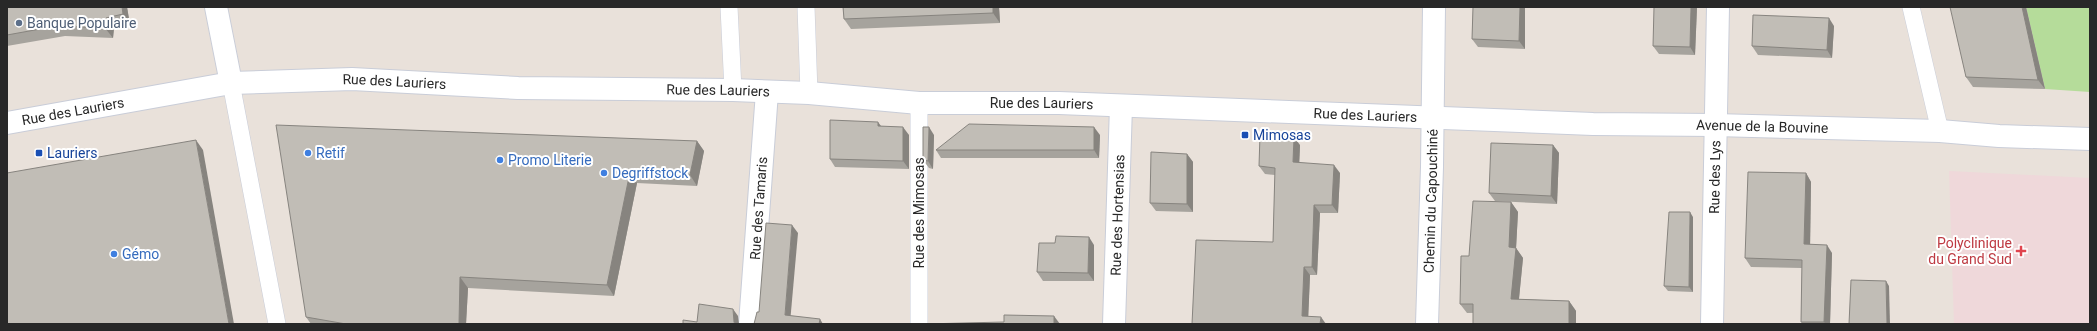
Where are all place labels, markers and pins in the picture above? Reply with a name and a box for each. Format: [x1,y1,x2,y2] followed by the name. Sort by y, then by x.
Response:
[27,15,136,31] place label: Banque Populaire
[14,18,24,28] marker: Banque Populaire
[1253,127,1311,143] place label: Mimosas
[1240,130,1250,140] marker: Mimosas
[47,145,97,161] place label: Lauriers
[316,145,345,161] place label: Retif
[34,148,44,158] marker: Lauriers
[303,148,313,158] marker: Retif
[508,152,592,168] place label: Promo Literie
[495,155,505,165] marker: Promo Literie
[612,165,689,181] place label: Degriffstock
[599,168,609,178] marker: Degriffstock
[1928,235,2012,267] place label: Polyclinique du Grand Sud
[2015,245,2027,257] marker: Polyclinique du Grand Sud
[122,246,159,262] place label: Gémo
[109,249,119,259] marker: Gémo

